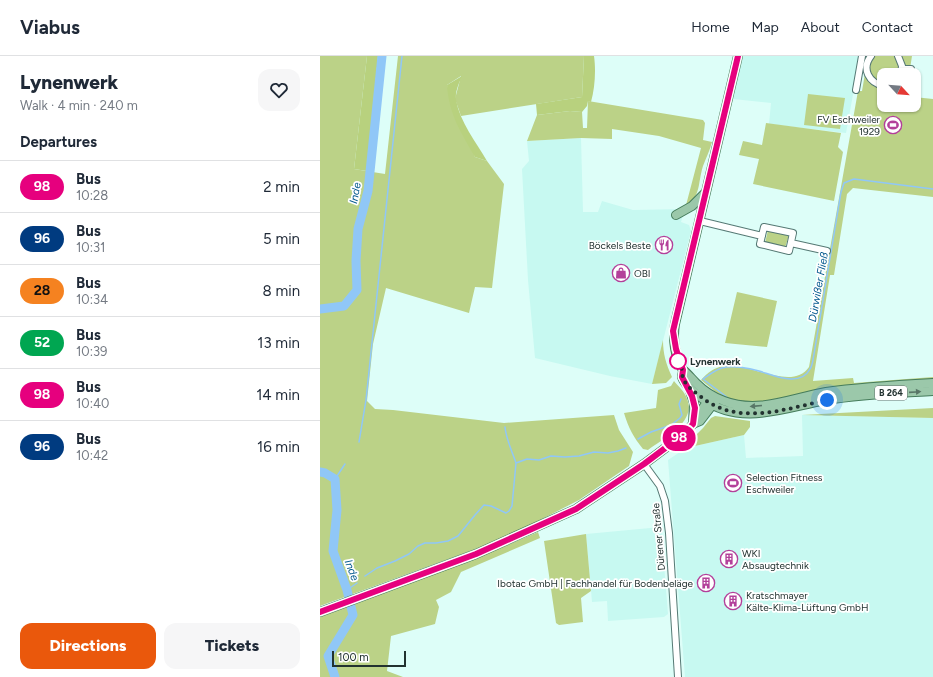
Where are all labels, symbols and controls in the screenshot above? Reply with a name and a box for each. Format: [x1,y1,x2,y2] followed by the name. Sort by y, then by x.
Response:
[20,16,80,39] text: Viabus
[691,19,730,36] text: Home
[752,19,779,36] text: Map
[801,19,840,36] text: About
[862,19,913,36] text: Contact
[877,68,921,112] north arrow
[877,68,921,112] map controls
[258,69,300,111] button: heart
[20,71,118,94] text: Lynenwerk
[20,98,138,113] text: Walk · 4 min · 240 m
[817,113,881,138] place label: FV Eschweiler 1929
[883,115,903,135] sports icon: FV Eschweiler 1929
[20,133,97,151] text: Departures
[76,170,101,188] text: Bus
[34,178,50,195] text: 98
[263,178,300,196] text: 2 min
[347,181,364,205] water label: Inde
[76,188,108,203] text: 10:28
[76,222,101,240] text: Bus
[34,230,50,247] text: 96
[263,230,300,248] text: 5 min
[654,235,674,255] restaurant icon: Böckels Beste
[589,239,652,252] place label: Böckels Beste
[76,240,105,255] text: 10:31
[806,250,831,323] water label: Dürwißer Fließ
[611,263,631,283] shop icon: OBI
[634,267,651,280] place label: OBI
[76,274,101,292] text: Bus
[34,282,50,299] text: 28
[262,282,300,300] text: 8 min
[76,292,108,307] text: 10:34
[76,326,101,344] text: Bus
[34,334,50,351] text: 52
[257,334,300,352] text: 13 min
[76,344,107,359] text: 10:39
[669,352,687,370] marker: Lynenwerk
[690,355,741,368] place label: Lynenwerk
[76,378,101,396] text: Bus
[34,386,50,403] text: 98
[256,386,300,404] text: 14 min
[875,386,907,400] road number: B 264
[909,388,921,395] one-way arrow
[817,390,837,410] your location
[76,396,109,411] text: 10:40
[750,403,762,409] one-way arrow
[661,425,697,451] line badge: 98
[671,429,687,446] text: 98
[76,430,101,448] text: Bus
[34,438,50,455] text: 96
[257,438,300,456] text: 16 min
[76,448,108,463] text: 10:42
[746,471,823,496] place label: Selection Fitness Eschweiler
[723,473,743,493] sports icon: Selection Fitness Eschweiler
[649,502,668,571] street label: Dürener Straße
[742,547,809,572] place label: WKI Absaugtechnik
[719,549,739,569] building icon: WKI Absaugtechnik
[342,558,361,583] water label: Inde
[696,573,716,593] building icon: Ibotac GmbH | Fachhandel für Bodenbeläge
[497,577,694,590] place label: Ibotac GmbH | Fachhandel für Bodenbeläge
[746,589,868,614] place label: Kratschmayer Kälte-Klima-Lüftung GmbH
[723,591,743,611] building icon: Kratschmayer Kälte-Klima-Lüftung GmbH
[20,623,156,669] button: Directions
[164,623,300,669] button: Tickets
[332,649,406,668] scale bar
[338,651,369,664] text: 100 m

